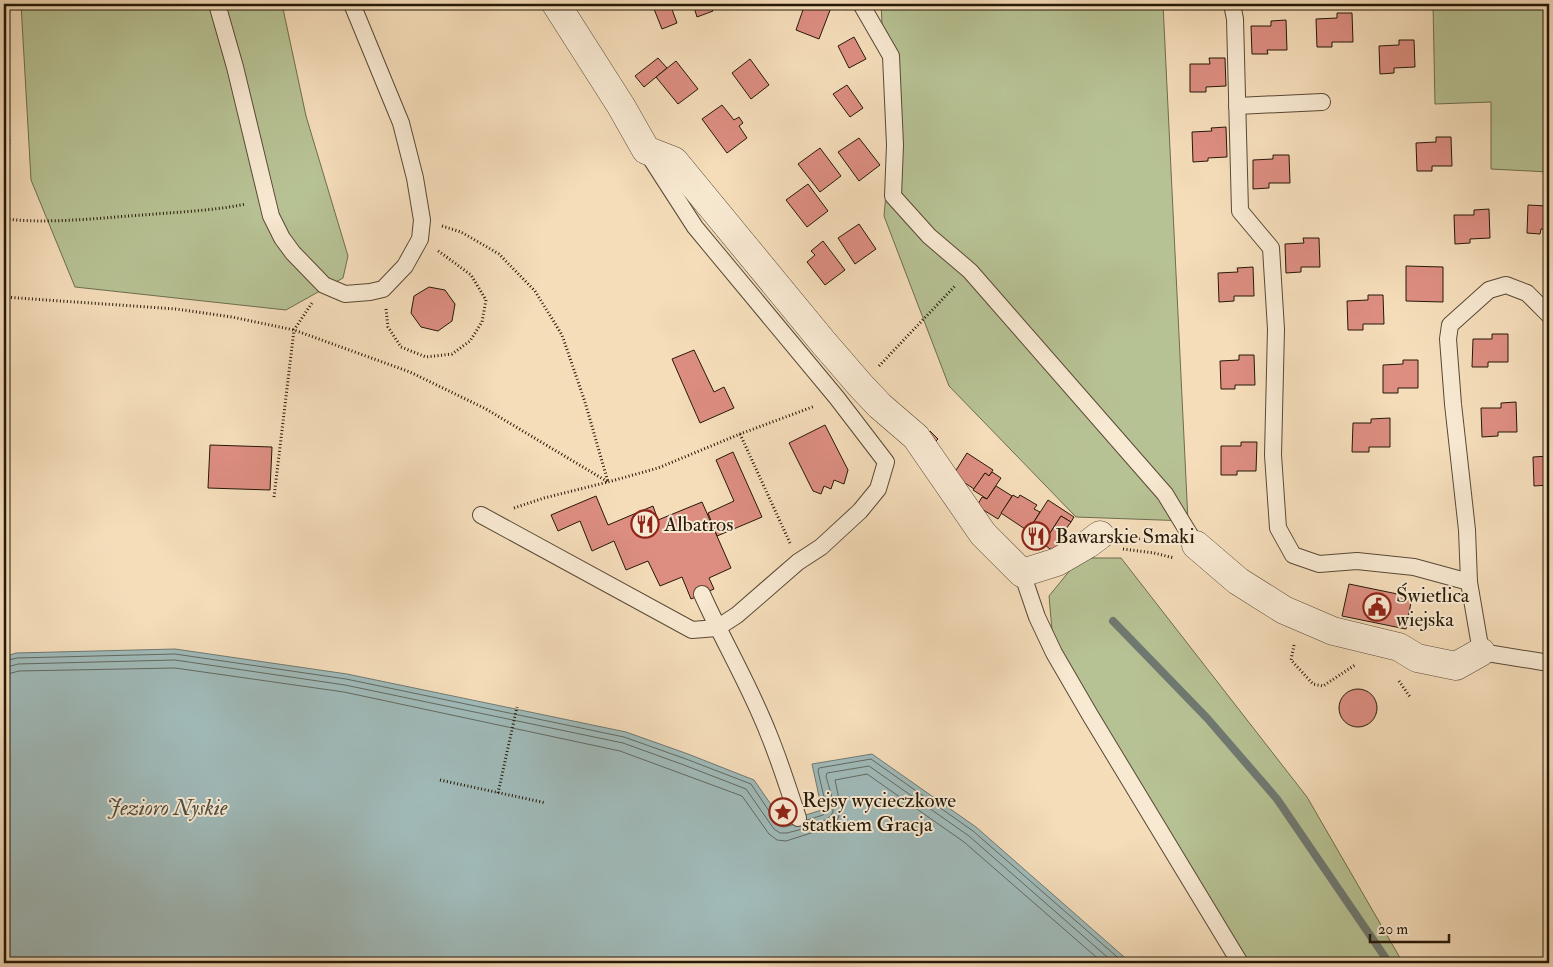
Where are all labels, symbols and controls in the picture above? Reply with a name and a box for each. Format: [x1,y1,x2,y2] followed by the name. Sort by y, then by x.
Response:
[630,509,660,539] restaurant icon: Albatros
[663,511,733,538] place label: Albatros
[1021,521,1051,551] restaurant icon: Bawarskie Smaki
[1055,523,1195,550] place label: Bawarskie Smaki
[1396,582,1470,633] place label: Świetlica wiejska
[1362,592,1392,622] public building icon: Świetlica wiejska
[802,787,956,838] place label: Rejsy wycieczkowe statkiem Gracja
[107,794,228,822] water label: Jezioro Nyskie
[768,797,798,827] place icon: Rejsy wycieczkowe statkiem Gracja
[1370,912,1449,944] scale bar
[1378,920,1408,939] text: 20 m

